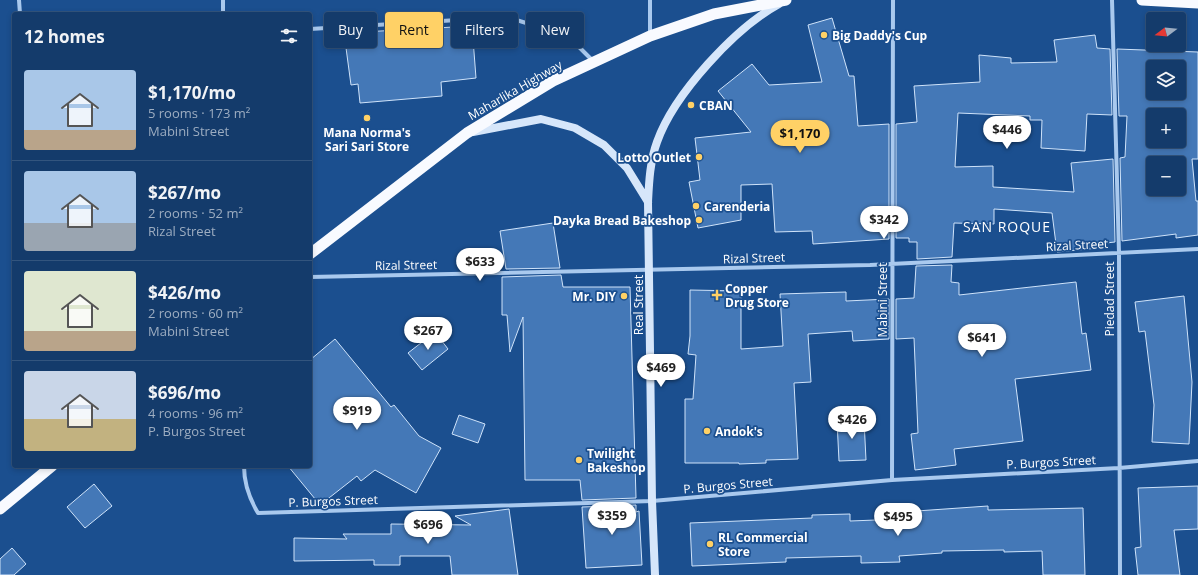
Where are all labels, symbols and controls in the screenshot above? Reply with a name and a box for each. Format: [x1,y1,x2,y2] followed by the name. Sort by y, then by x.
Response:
[324,12,377,48] chip: Buy
[385,12,443,48] chip: Rent
[451,12,518,48] chip: Filters
[526,12,584,48] chip: New
[1146,12,1186,52] north arrow
[1146,12,1186,196] map controls
[24,25,105,48] text: 12 homes
[278,25,300,47] icon: filters
[832,27,928,44] place label: Big Daddy's Cup
[819,30,829,40] marker: Big Daddy's Cup
[465,56,566,124] street label: Maharlika Highway
[1146,60,1186,100] button: layers
[148,81,236,104] text: $1,170/mo
[56,86,104,134] icon: home
[699,97,733,114] place label: CBAN
[686,100,696,110] marker: CBAN
[148,104,250,122] text: 5 rooms · 173 m²
[1146,108,1186,148] button: +
[362,113,372,123] marker: Mana Norma's Sari Sari Store
[983,116,1031,150] pin: $446
[767,120,833,154] pin: $1,170
[992,120,1022,138] text: $446
[148,122,229,140] text: Mabini Street
[323,124,411,155] place label: Mana Norma's Sari Sari Store
[780,124,820,142] text: $1,170
[617,149,691,166] place label: Lotto Outlet
[694,152,704,162] marker: Lotto Outlet
[1146,156,1186,196] button: −
[148,181,221,204] text: $267/mo
[56,187,104,235] icon: home
[704,198,770,215] place label: Carenderia
[691,201,701,211] marker: Carenderia
[148,204,243,222] text: 2 rooms · 52 m²
[860,206,908,240] pin: $342
[869,210,899,228] text: $342
[553,212,691,229] place label: Dayka Bread Bakeshop
[694,215,704,225] marker: Dayka Bread Bakeshop
[963,217,1051,236] district label: SAN ROQUE
[148,222,216,240] text: Rizal Street
[1045,235,1109,255] street label: Rizal Street
[456,248,504,282] pin: $633
[723,248,785,268] street label: Rizal Street
[465,252,495,270] text: $633
[375,256,437,274] street label: Rizal Street
[1101,262,1118,336] street label: Piedad Street
[874,263,891,337] street label: Mabini Street
[630,275,647,335] street label: Real Street
[725,280,789,311] place label: Copper Drug Store
[148,281,221,304] text: $426/mo
[56,287,104,335] icon: home
[572,288,617,305] place label: Mr. DIY
[712,290,722,300] marker: Copper Drug Store
[619,291,629,301] marker: Mr. DIY
[148,304,243,322] text: 2 rooms · 60 m²
[404,317,452,351] pin: $267
[413,321,443,339] text: $267
[148,322,229,340] text: Mabini Street
[958,324,1006,358] pin: $641
[967,328,997,346] text: $641
[637,354,685,388] pin: $469
[646,358,676,376] text: $469
[148,381,221,404] text: $696/mo
[56,387,104,435] icon: home
[333,397,381,431] pin: $919
[342,401,372,419] text: $919
[148,404,243,422] text: 4 rooms · 96 m²
[828,406,876,440] pin: $426
[837,410,867,428] text: $426
[148,422,245,440] text: P. Burgos Street
[715,423,763,440] place label: Andok's
[702,426,712,436] marker: Andok's
[587,445,646,476] place label: Twilight Bakeshop
[1006,451,1096,473] street label: P. Burgos Street
[574,455,584,465] marker: Twilight Bakeshop
[683,473,773,497] street label: P. Burgos Street
[288,491,378,511] street label: P. Burgos Street
[588,502,636,536] pin: $359
[874,503,922,537] pin: $495
[597,506,627,524] text: $359
[883,507,913,525] text: $495
[404,511,452,545] pin: $696
[413,515,443,533] text: $696
[718,529,808,560] place label: RL Commercial Store
[705,539,715,549] marker: RL Commercial Store

